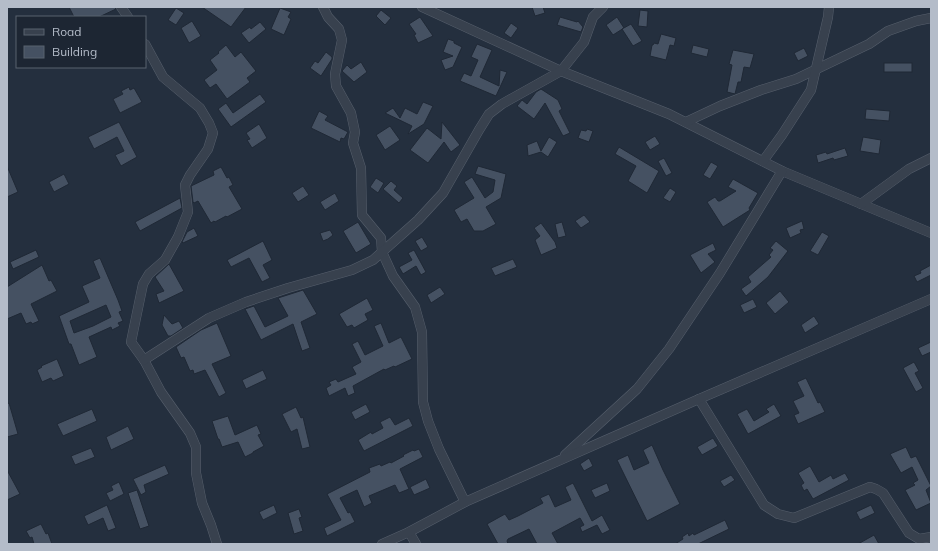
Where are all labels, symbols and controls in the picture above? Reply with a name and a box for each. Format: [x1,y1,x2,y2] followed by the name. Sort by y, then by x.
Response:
[16,16,146,68] legend
[52,24,81,39] text: Road
[52,44,97,59] text: Building

